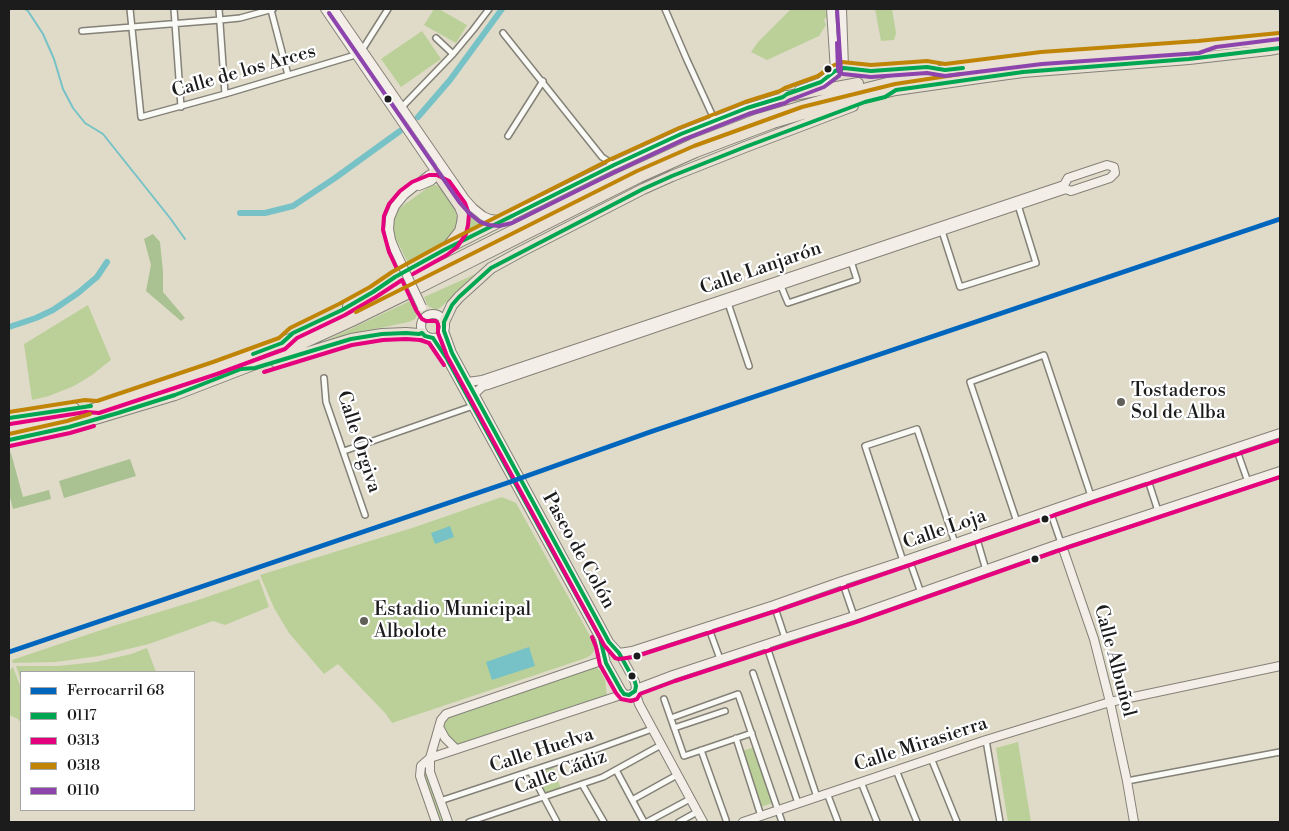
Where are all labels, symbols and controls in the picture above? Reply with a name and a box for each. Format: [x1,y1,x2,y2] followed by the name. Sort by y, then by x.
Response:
[169,41,319,103] street label: Calle de los Arces
[823,64,833,74] unlabelled marker
[383,94,393,104] unlabelled marker
[697,238,825,300] street label: Calle Lanjarón
[1131,380,1226,424] place label: Tostaderos Sol de Alba
[331,388,385,496] street label: Calle Órgiva
[1115,396,1127,408] marker: Tostaderos Sol de Alba
[537,489,619,613] street label: Paseo de Colón
[900,505,990,555] street label: Calle Loja
[1040,514,1050,524] unlabelled marker
[1030,554,1040,564] unlabelled marker
[374,599,531,643] place label: Estadio Municipal Albolote
[1088,602,1140,720] street label: Calle Albuñol
[358,615,370,627] marker: Estadio Municipal Albolote
[632,651,642,661] unlabelled marker
[20,671,195,811] legend
[627,671,637,681] unlabelled marker
[67,681,164,700] text: Ferrocarril 68
[67,706,97,725] text: 0117
[851,713,991,777] street label: Calle Mirasierra
[487,723,597,779] street label: Calle Huelva
[67,731,100,750] text: 0313
[512,746,610,800] street label: Calle Cádiz
[67,756,100,775] text: 0318
[67,781,99,800] text: 0110

